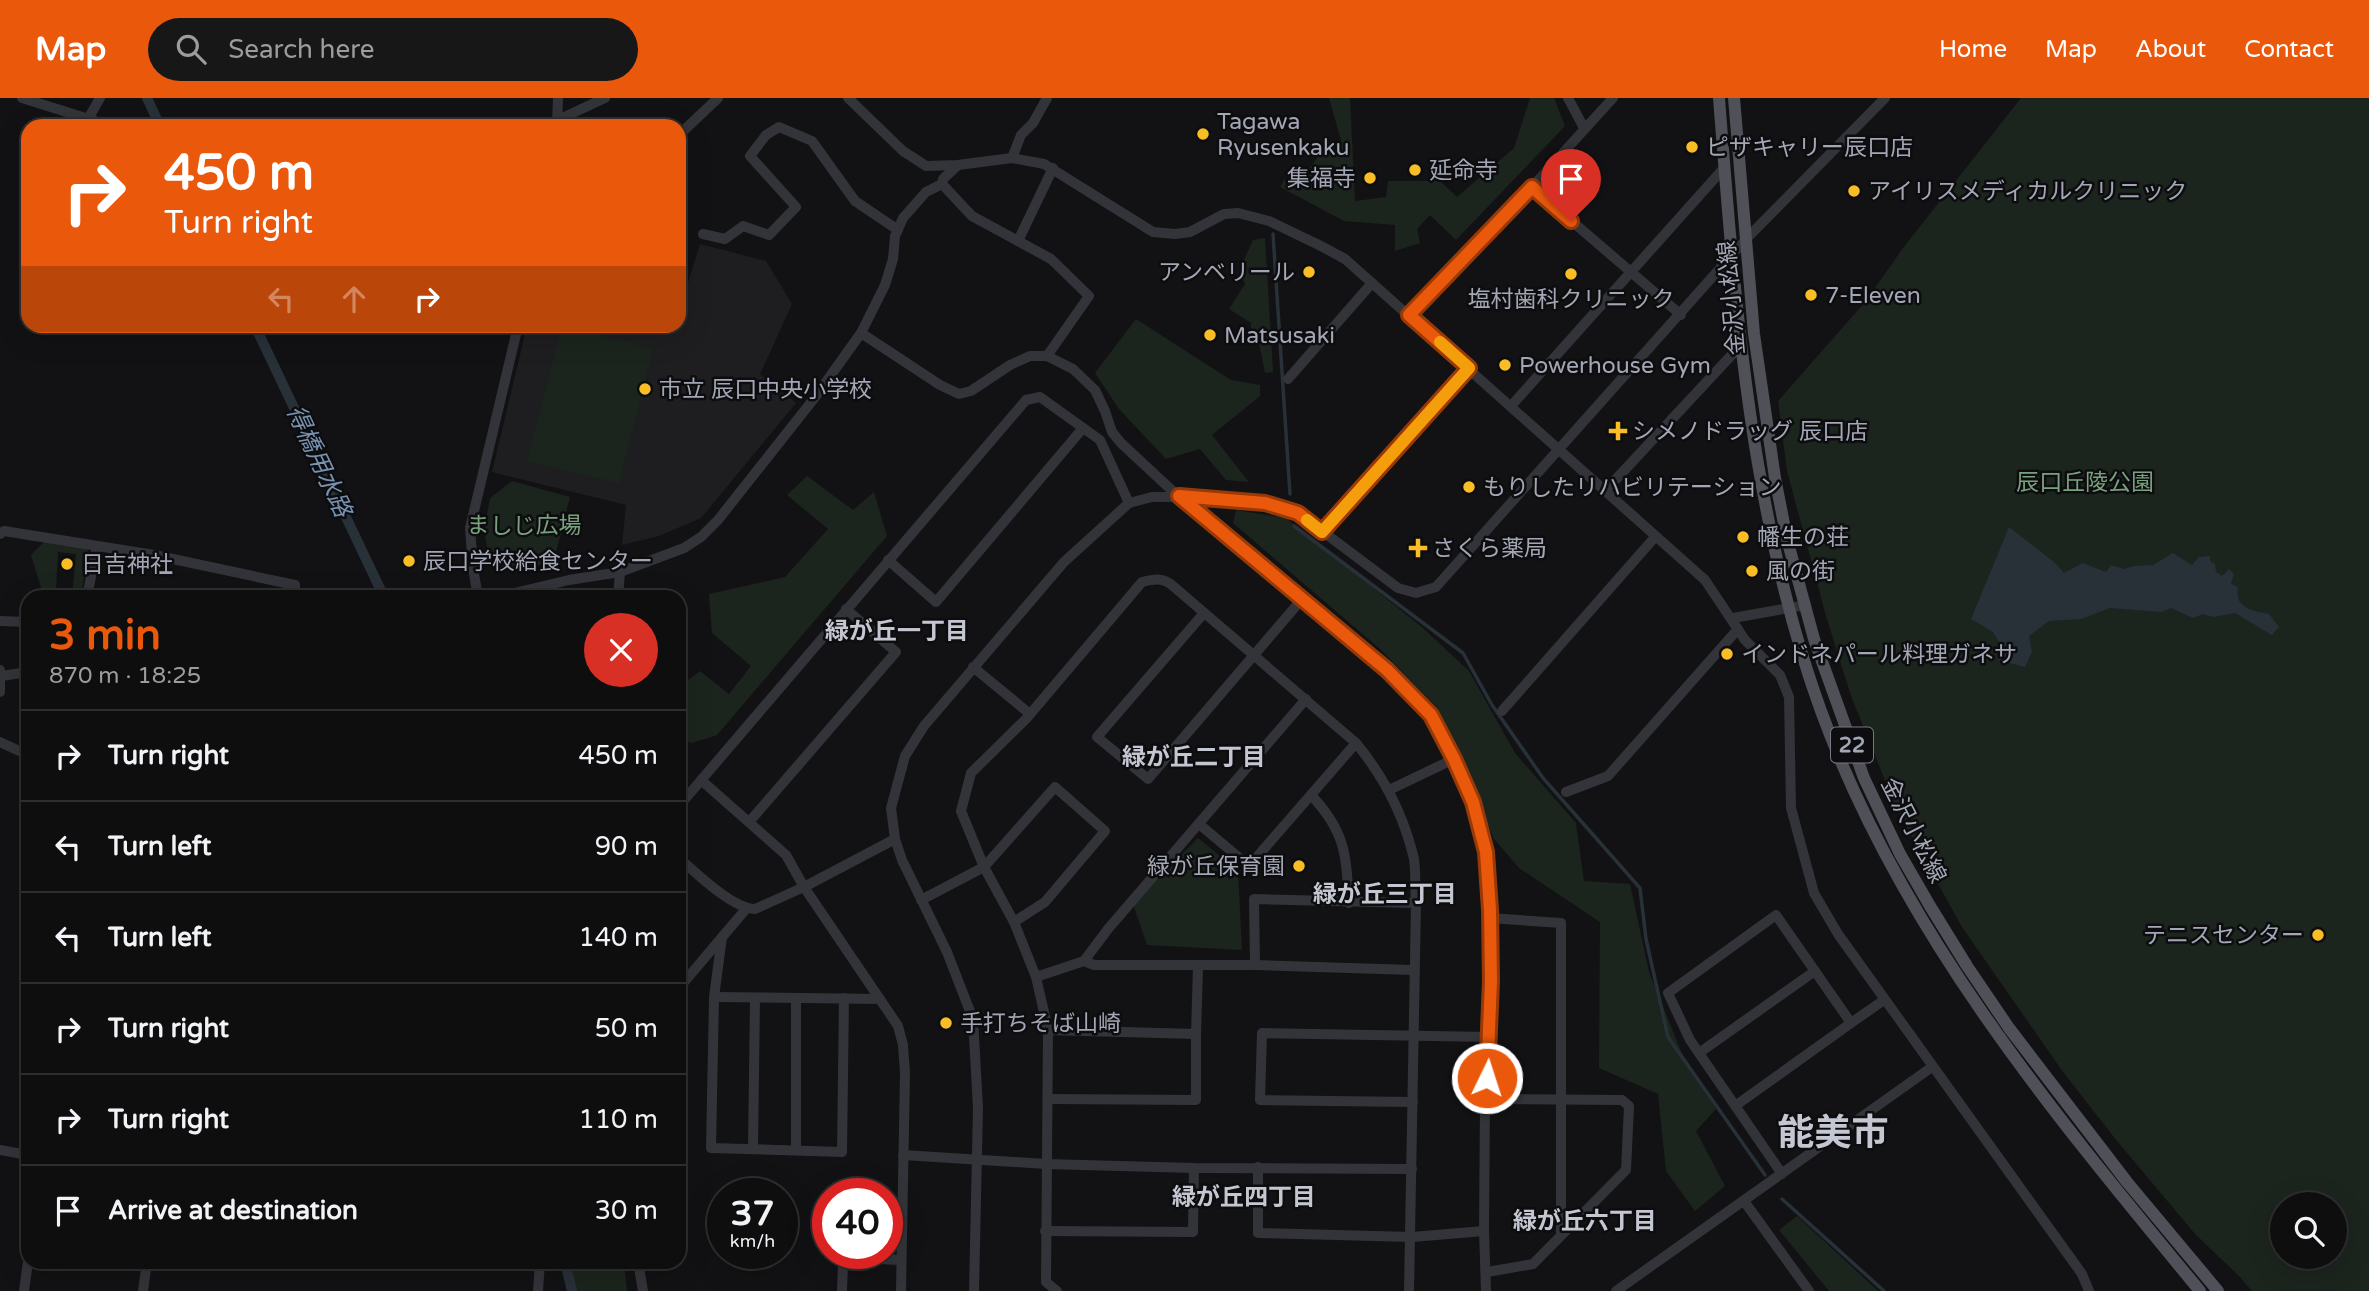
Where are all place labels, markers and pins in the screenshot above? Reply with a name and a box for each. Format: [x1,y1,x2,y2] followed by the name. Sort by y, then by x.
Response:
[1217,108,1350,162] place label: Tagawa Ryusenkaku
[1195,126,1211,142] marker: Tagawa Ryusenkaku
[1706,134,1913,162] place label: ピザキャリー辰口店
[1684,139,1700,155] marker: ピザキャリー辰口店
[1541,149,1601,221] pin
[1429,157,1498,185] place label: 延命寺
[1407,162,1423,178] marker: 延命寺
[1287,165,1356,193] place label: 集福寺
[1362,170,1378,186] marker: 集福寺
[1868,178,2187,206] place label: アイリスメディカルクリニック
[1846,183,1862,199] marker: アイリスメディカルクリニック
[1158,259,1295,287] place label: アンベリール
[1301,264,1317,280] marker: アンベリール
[1563,266,1579,282] marker: 塩村歯科クリニック
[1825,282,1921,310] place label: 7-Eleven
[1468,286,1675,314] place label: 塩村歯科クリニック
[1803,287,1819,303] marker: 7-Eleven
[1224,322,1335,350] place label: Matsusaki
[1202,327,1218,343] marker: Matsusaki
[1519,352,1711,380] place label: Powerhouse Gym
[1497,357,1513,373] marker: Powerhouse Gym
[659,376,872,404] place label: 市立 辰口中央小学校
[637,381,653,397] marker: 市立 辰口中央小学校
[1632,418,1868,446] place label: シメノドラッグ 辰口店
[1610,423,1626,439] marker: シメノドラッグ 辰口店
[1483,474,1782,502] place label: もりしたリハビリテーション
[1461,479,1477,495] marker: もりしたリハビリテーション
[1757,524,1849,552] place label: 幡生の荘
[1735,529,1751,545] marker: 幡生の荘
[1432,535,1547,563] place label: さくら薬局
[1410,540,1426,556] marker: さくら薬局
[423,548,653,576] place label: 辰口学校給食センター
[81,551,173,579] place label: 日吉神社
[401,553,417,569] marker: 辰口学校給食センター
[59,556,75,572] marker: 日吉神社
[1766,558,1835,586] place label: 風の街
[1744,563,1760,579] marker: 風の街
[1741,641,2017,669] place label: インドネパール料理ガネサ
[1719,646,1735,662] marker: インドネパール料理ガネサ
[1147,853,1285,881] place label: 緑が丘保育園
[1291,858,1307,874] marker: 緑が丘保育園
[2143,922,2304,950] place label: テニスセンター
[2310,927,2326,943] marker: テニスセンター
[960,1010,1121,1038] place label: 手打ちそば山崎
[938,1015,954,1031] marker: 手打ちそば山崎

